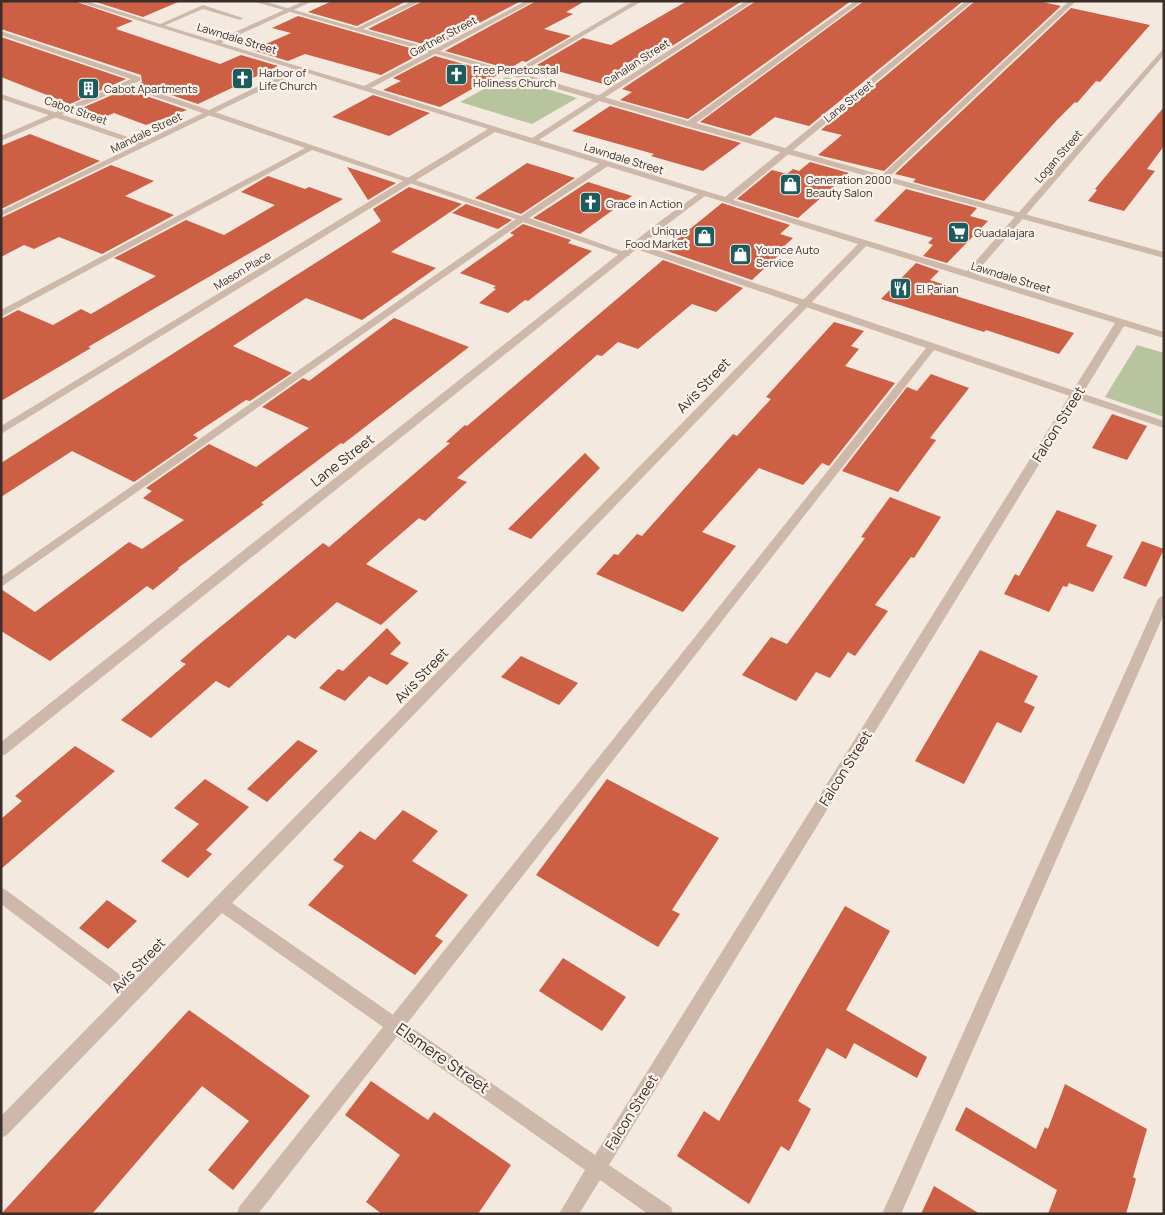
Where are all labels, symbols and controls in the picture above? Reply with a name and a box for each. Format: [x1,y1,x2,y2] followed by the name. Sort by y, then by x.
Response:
[407,12,479,60] street label: Gartner Street
[195,19,279,57] street label: Lawndale Street
[600,35,672,89] street label: Cahalan Street
[473,62,559,90] place label: Free Penetcostal Holiness Church
[445,63,469,87] church icon: Free Penetcostal Holiness Church
[259,65,317,93] place label: Harbor of Life Church
[231,66,255,90] church icon: Harbor of Life Church
[76,76,100,100] building icon: Cabot Apartments
[820,77,876,125] street label: Lane Street
[104,81,198,96] place label: Cabot Apartments
[42,92,110,128] street label: Cabot Street
[108,108,184,156] street label: Mandale Street
[1031,126,1085,186] street label: Logan Street
[582,139,666,177] street label: Lawndale Street
[806,172,891,200] place label: Generation 2000 Beauty Salon
[778,173,802,197] shop icon: Generation 2000 Beauty Salon
[578,191,602,215] church icon: Grace in Action
[606,196,683,211] place label: Grace in Action
[946,220,970,244] supermarket icon: Guadalajara
[625,223,689,251] place label: Unique Food Market
[692,224,716,248] shop icon: Unique Food Market
[974,225,1034,240] place label: Guadalajara
[756,242,820,270] place label: Younce Auto Service
[728,243,752,267] shop icon: Younce Auto Service
[211,247,274,293] street label: Mason Place
[969,258,1053,296] street label: Lawndale Street
[888,276,912,300] restaurant icon: El Parian
[916,281,959,296] place label: El Parian
[672,353,734,417] street label: Avis Street
[1027,382,1089,465] street label: Falcon Street
[306,429,378,491] street label: Lane Street
[390,643,452,707] street label: Avis Street
[814,726,876,809] street label: Falcon Street
[107,933,169,997] street label: Avis Street
[392,1018,494,1098] street label: Elsmere Street
[600,1070,662,1153] street label: Falcon Street

